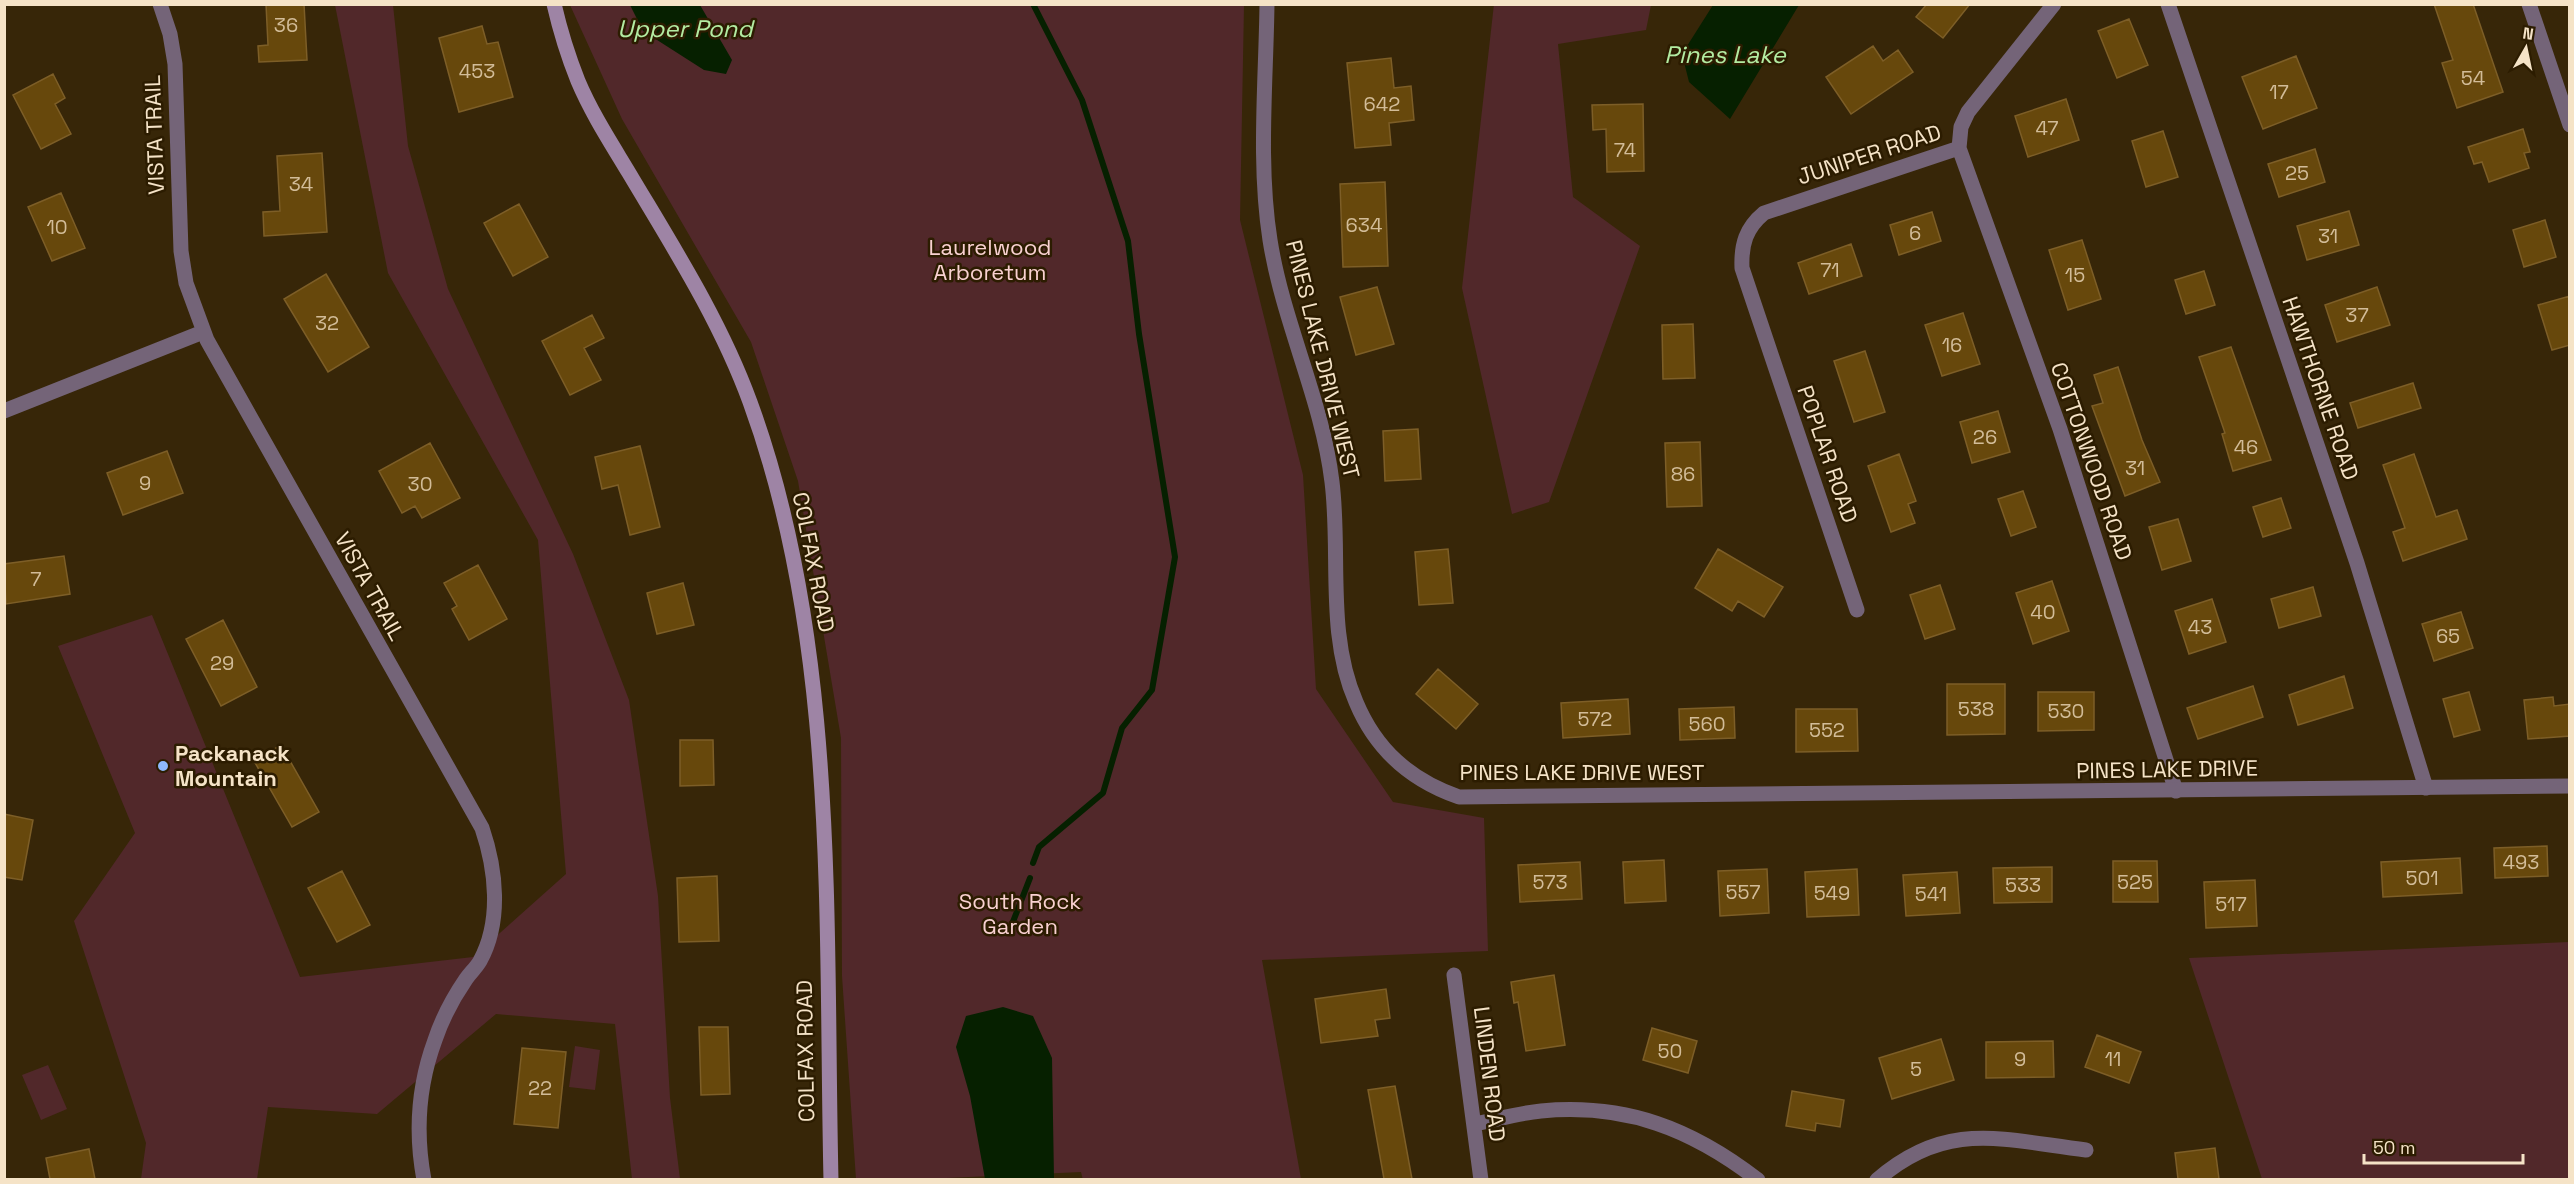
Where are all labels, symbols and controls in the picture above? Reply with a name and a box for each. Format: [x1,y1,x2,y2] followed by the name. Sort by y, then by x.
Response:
[274,12,298,38] house number: 36
[617,13,755,44] water label: Upper Pond
[2496,18,2556,78] north arrow
[2521,22,2535,45] text: N
[1664,39,1787,70] water label: Pines Lake
[459,58,495,84] house number: 453
[2461,65,2485,91] house number: 54
[138,75,170,195] street label: VISTA TRAIL
[2269,79,2289,105] house number: 17
[1364,91,1400,117] house number: 642
[2035,115,2059,141] house number: 47
[1793,118,1945,190] street label: JUNIPER ROAD
[1614,137,1636,163] house number: 74
[2285,160,2309,186] house number: 25
[289,171,313,197] house number: 34
[1346,212,1382,238] house number: 634
[46,214,68,240] house number: 10
[1909,220,1921,246] house number: 6
[2318,223,2338,249] house number: 31
[929,233,1051,286] park label: Laurelwood Arboretum
[1280,237,1366,481] street label: PINES LAKE DRIVE WEST
[1820,257,1840,283] house number: 71
[2065,262,2085,288] house number: 15
[2276,292,2366,484] street label: HAWTHORNE ROAD
[2345,302,2369,328] house number: 37
[315,310,339,336] house number: 32
[1942,332,1962,358] house number: 16
[2045,358,2139,564] street label: COTTONWOOD ROAD
[1791,382,1865,526] street label: POPLAR ROAD
[1973,424,1997,450] house number: 26
[2234,434,2258,460] house number: 46
[2125,455,2145,481] house number: 31
[1671,461,1695,487] house number: 86
[139,470,151,496] house number: 9
[408,471,432,497] house number: 30
[787,490,841,634] street label: COLFAX ROAD
[329,527,411,645] street label: VISTA TRAIL
[30,566,42,592] house number: 7
[2030,599,2056,625] house number: 40
[2188,614,2212,640] house number: 43
[2436,623,2460,649] house number: 65
[210,650,234,676] house number: 29
[1958,696,1994,722] house number: 538
[2048,698,2084,724] house number: 530
[1578,706,1612,732] house number: 572
[1688,711,1726,737] house number: 560
[1809,717,1845,743] house number: 552
[175,739,290,792] place label: Packanack Mountain
[2076,753,2258,785] street label: PINES LAKE DRIVE
[1460,758,1704,786] street label: PINES LAKE DRIVE WEST
[156,759,170,773] marker: Packanack Mountain
[2503,849,2539,875] house number: 493
[2405,865,2439,891] house number: 501
[1532,869,1568,895] house number: 573
[2117,869,2153,895] house number: 525
[2005,872,2041,898] house number: 533
[1726,879,1761,905] house number: 557
[1814,880,1850,906] house number: 549
[1915,881,1947,907] house number: 541
[959,887,1081,940] park label: South Rock Garden
[2215,891,2247,917] house number: 517
[790,980,820,1122] street label: COLFAX ROAD
[1468,1005,1512,1143] street label: LINDEN ROAD
[1658,1038,1682,1064] house number: 50
[2014,1046,2026,1072] house number: 9
[2105,1046,2121,1072] house number: 11
[1910,1056,1922,1082] house number: 5
[528,1075,552,1101] house number: 22
[2364,1127,2523,1165] scale bar
[2373,1136,2415,1159] text: 50 m

